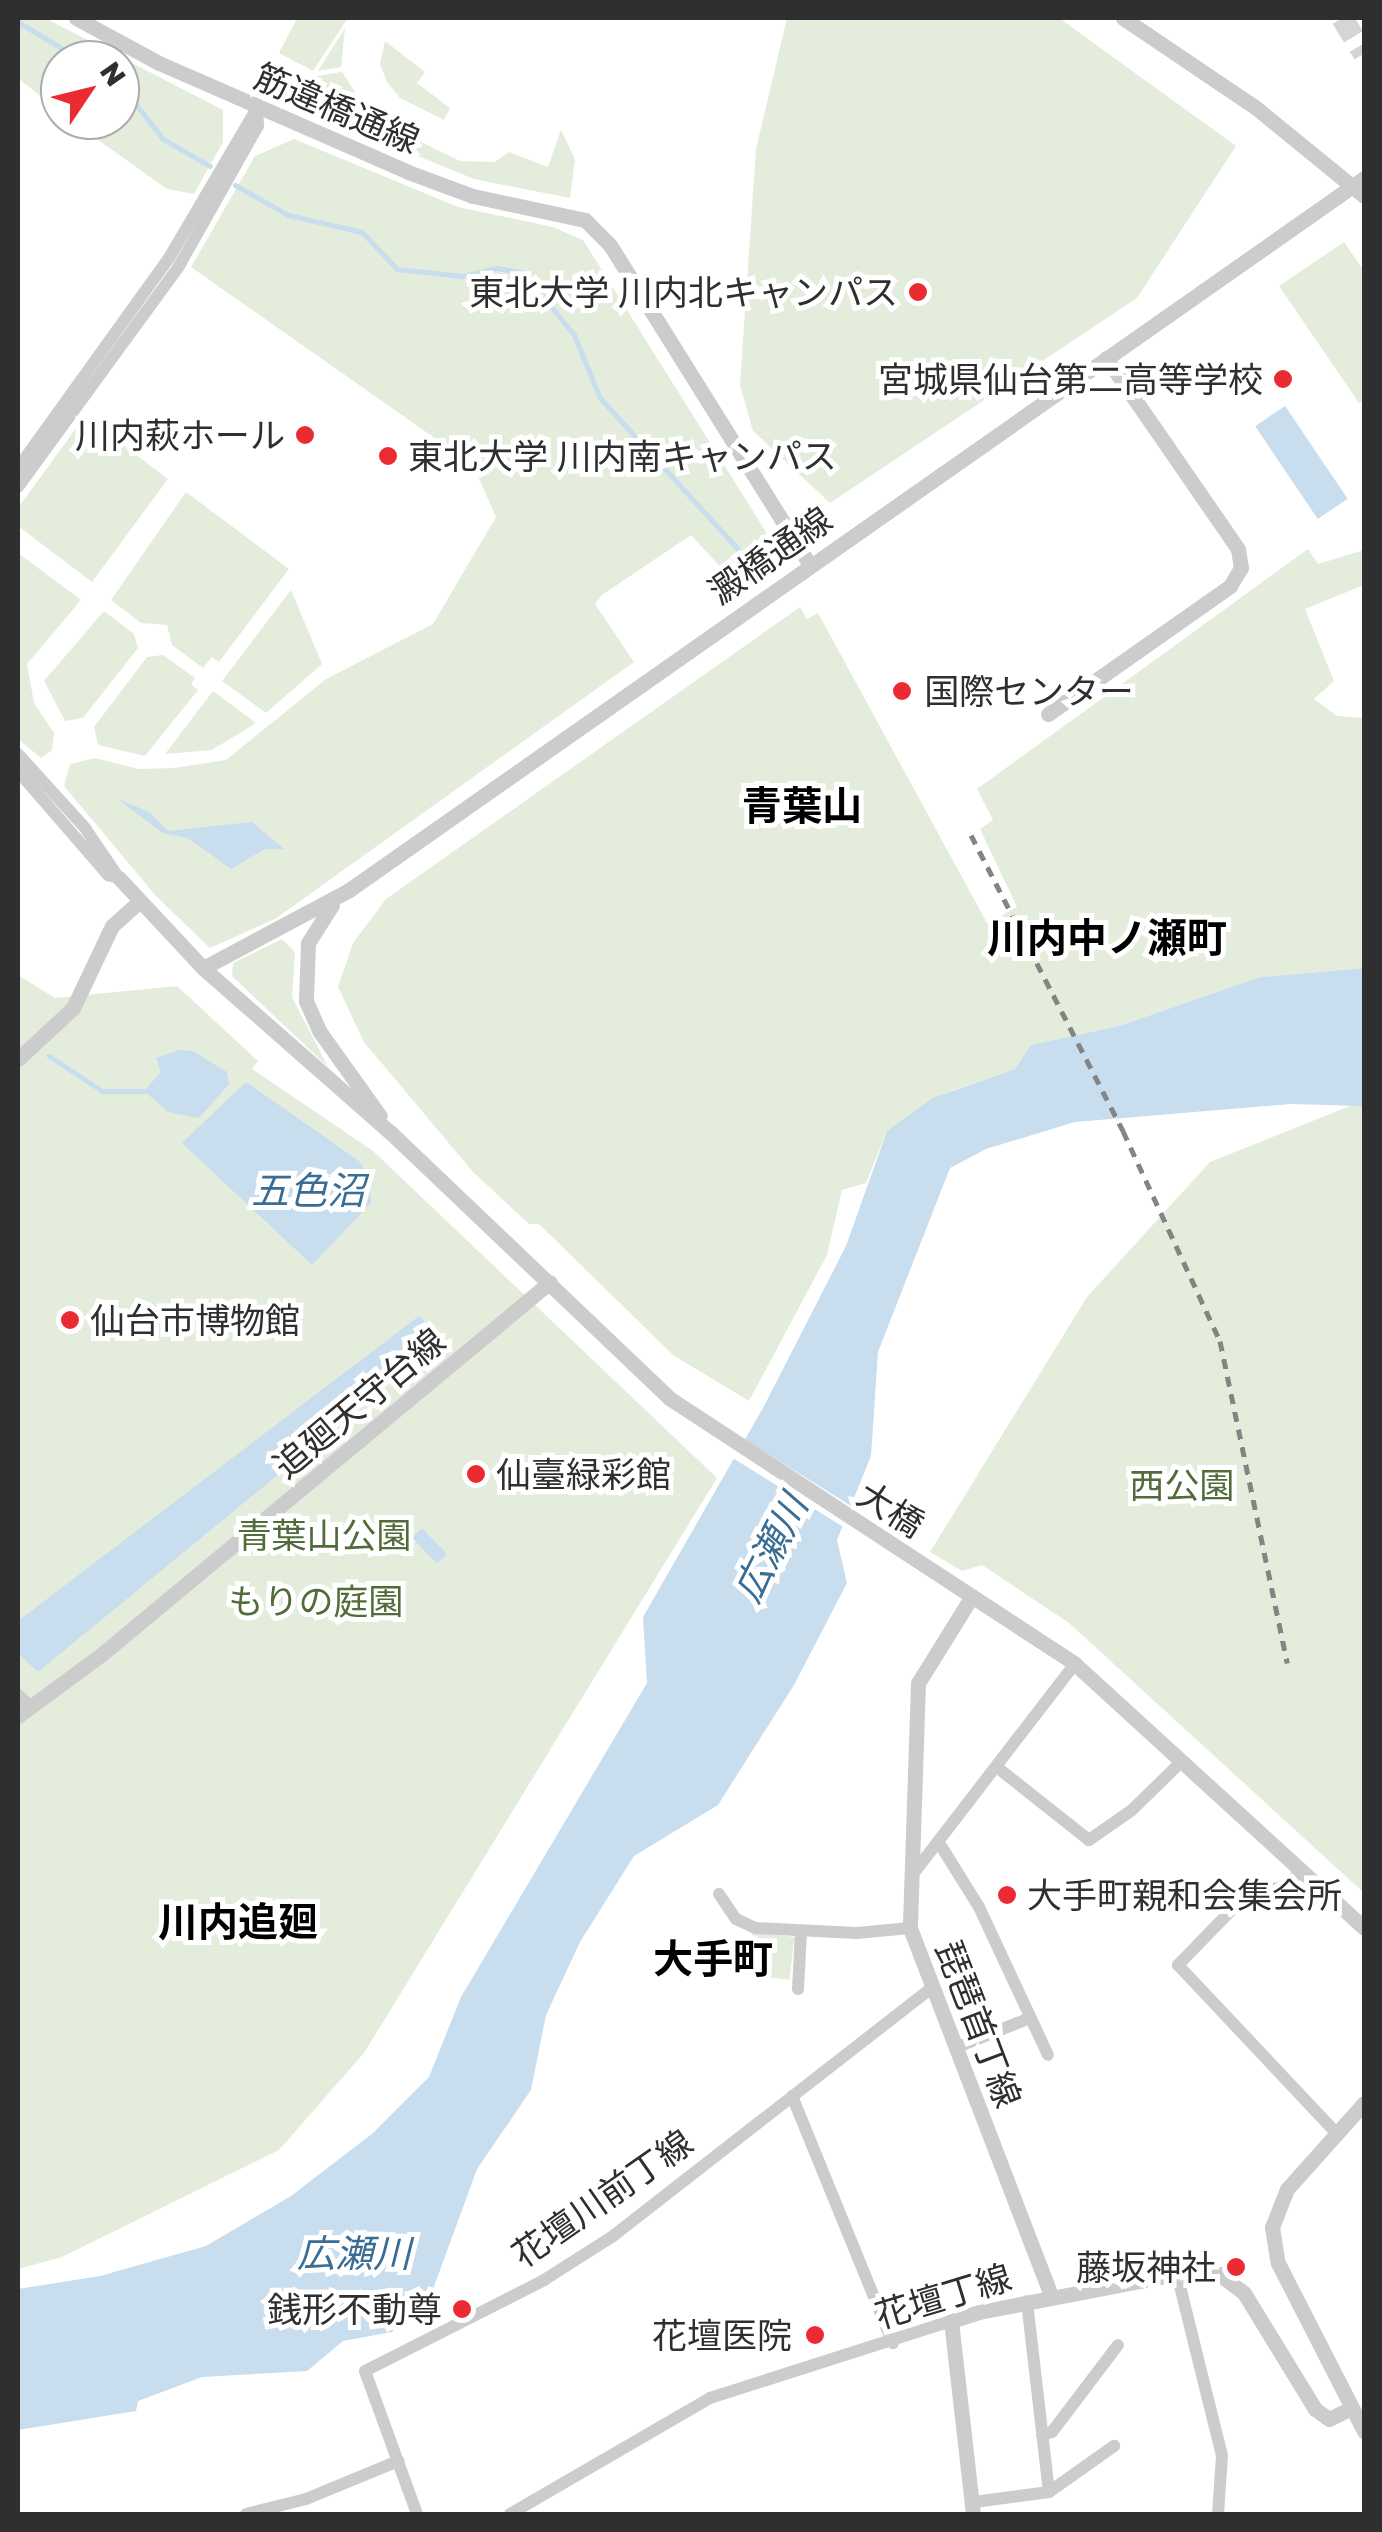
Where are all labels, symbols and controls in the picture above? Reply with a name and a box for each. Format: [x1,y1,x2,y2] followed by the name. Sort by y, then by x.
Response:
[40,40,140,140] north arrow
[248,54,426,162] street label: 筋違橋通線
[94,55,133,92] text: N
[469,271,898,313] place label: 東北大学 川内北キャンパス
[907,281,929,303] marker: 東北大学 川内北キャンパス
[878,358,1263,400] place label: 宮城県仙台第二高等学校
[1272,368,1294,390] marker: 宮城県仙台第二高等学校
[75,414,285,456] place label: 川内萩ホール
[294,424,316,446] marker: 川内萩ホール
[408,435,837,477] place label: 東北大学 川内南キャンパス
[377,445,399,467] marker: 東北大学 川内南キャンパス
[701,498,839,612] street label: 澱橋通線
[924,670,1134,712] place label: 国際センター
[889,678,915,704] marker: 国際センター
[742,781,862,829] district label: 青葉山
[987,913,1227,961] district label: 川内中ノ瀬町
[251,1167,365,1213] water label: 五色沼
[90,1299,300,1341] place label: 仙台市博物館
[59,1309,81,1331] marker: 仙台市博物館
[265,1319,453,1487] street label: 追廻天守台線
[496,1453,671,1495] place label: 仙臺緑彩館
[465,1463,487,1485] marker: 仙臺緑彩館
[1130,1464,1234,1506] park label: 西公園
[850,1473,932,1545] street label: 大橋
[724,1487,816,1609] water label: 広瀬川
[237,1514,411,1556] park label: 青葉山公園
[229,1580,403,1622] park label: もりの庭園
[1027,1874,1342,1916] place label: 大手町親和会集会所
[996,1884,1018,1906] marker: 大手町親和会集会所
[158,1897,318,1945] district label: 川内追廻
[653,1934,773,1982] district label: 大手町
[928,1935,1030,2113] street label: 琵琶首丁線
[504,2121,700,2275] street label: 花壇川前丁線
[297,2230,411,2276] water label: 広瀬川
[1076,2246,1216,2288] place label: 藤坂神社
[870,2255,1016,2337] street label: 花壇丁線
[1225,2256,1247,2278] marker: 藤坂神社
[267,2288,442,2330] place label: 銭形不動尊
[451,2298,473,2320] marker: 銭形不動尊
[652,2314,792,2356] place label: 花壇医院
[802,2322,828,2348] marker: 花壇医院

